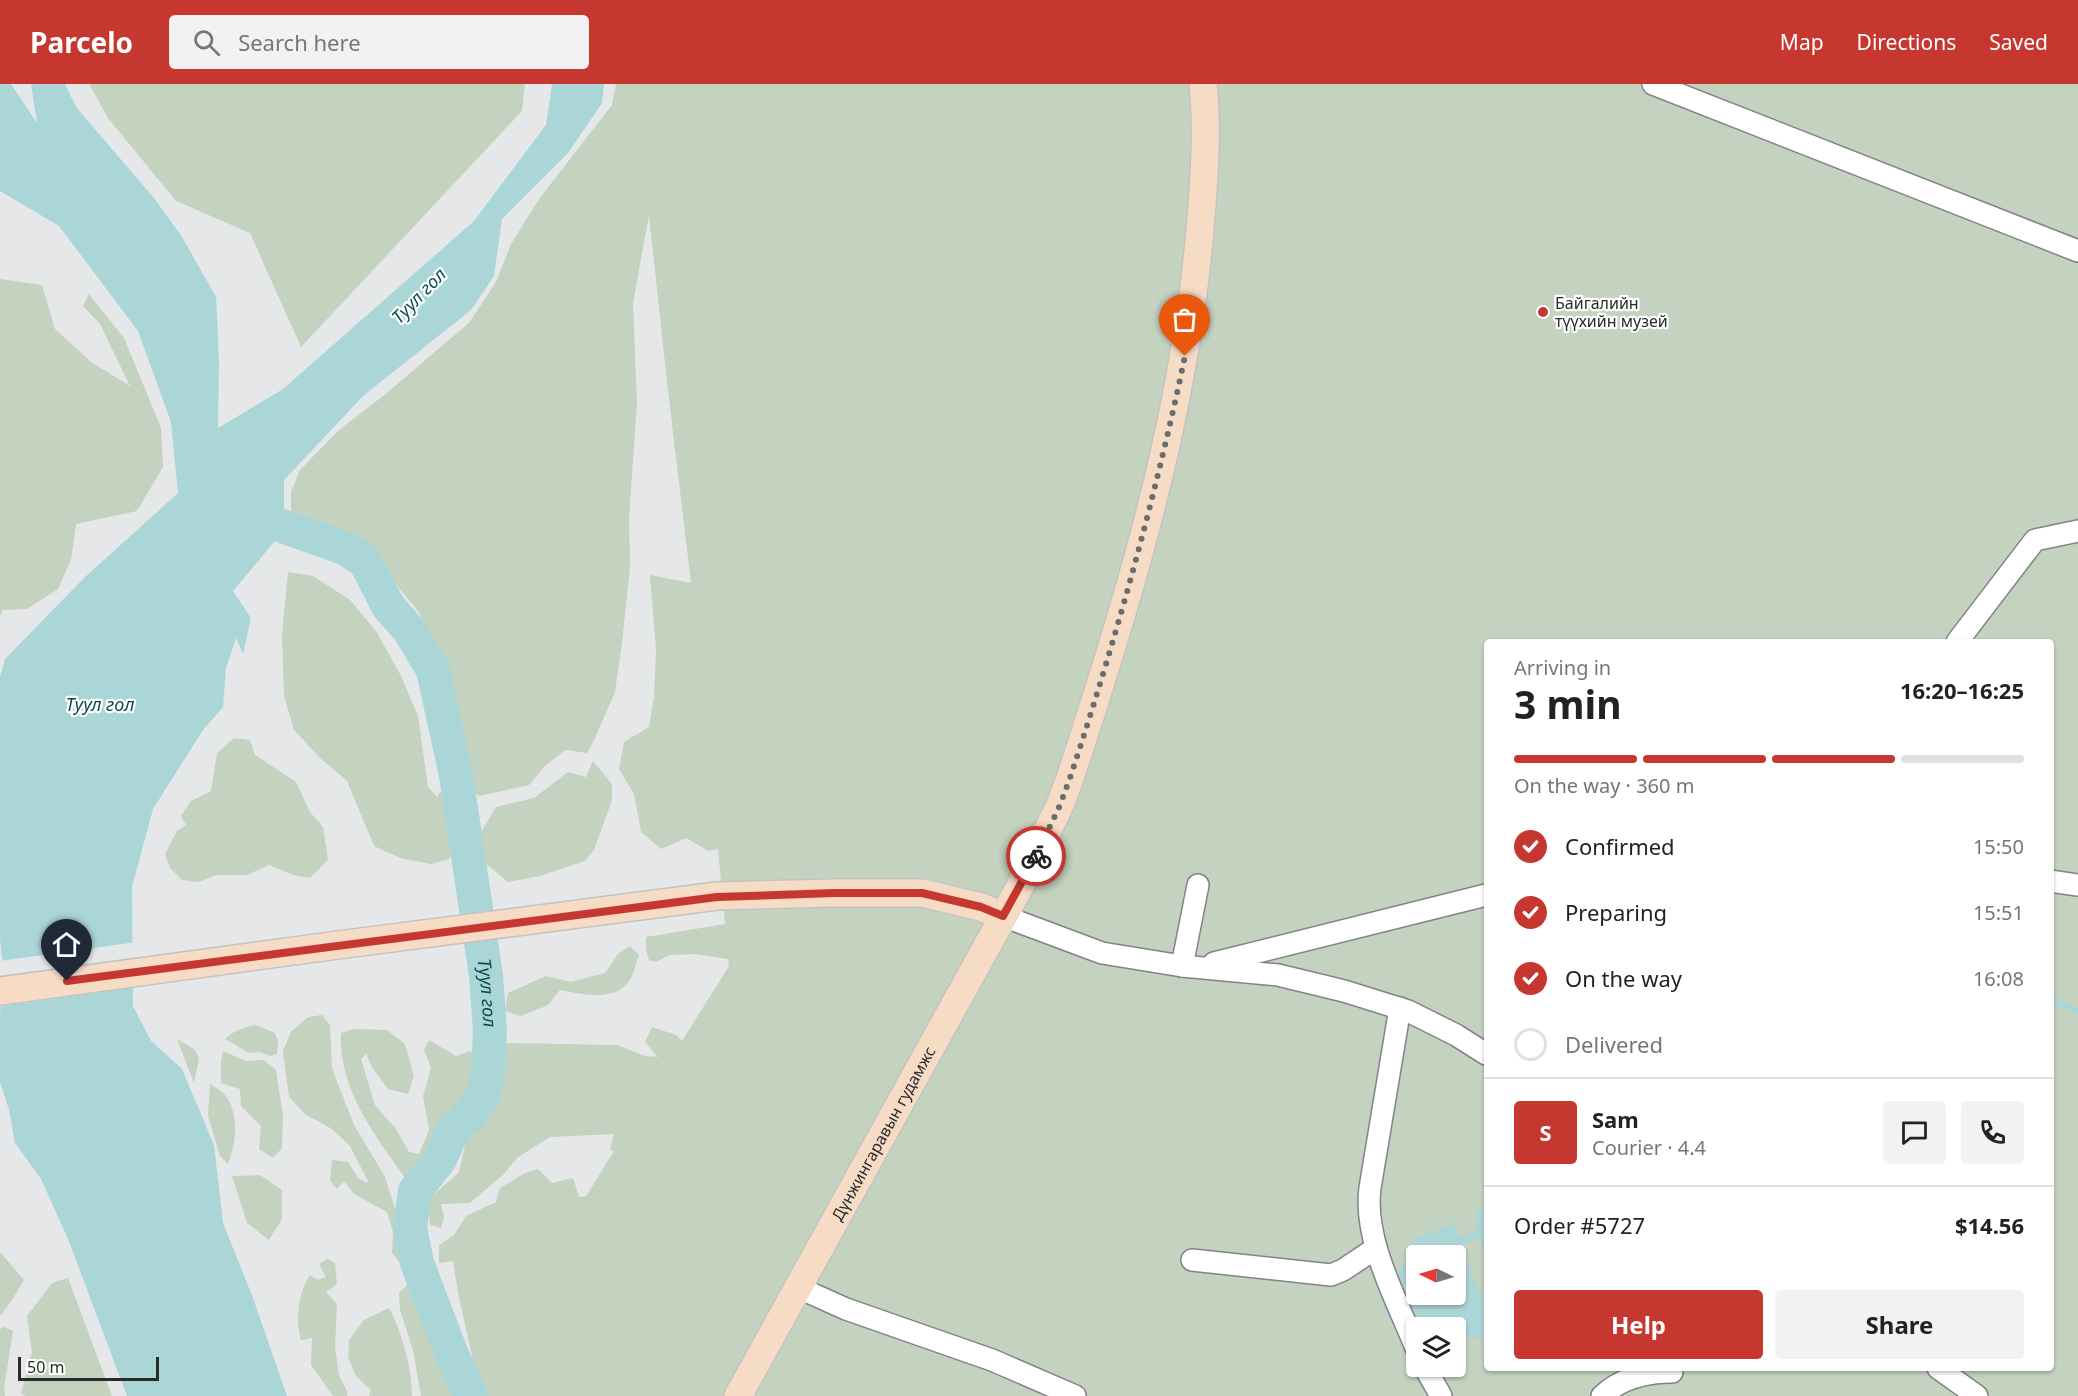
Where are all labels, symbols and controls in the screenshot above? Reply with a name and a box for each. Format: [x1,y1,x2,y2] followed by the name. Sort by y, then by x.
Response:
[169,15,589,69] search box
[30,23,133,61] text: Parcelo
[190,26,223,59] icon: search
[238,27,361,57] text: Search here
[1780,28,1824,56] text: Map
[1857,28,1956,56] text: Directions
[1989,28,2048,56] text: Saved
[386,262,451,328] water label: Туул гол
[1555,292,1668,332] place label: Байгалийн түүхийн музей
[1159,294,1210,356] pin
[1168,303,1201,336] icon: bag
[1536,305,1550,319] marker: Байгалийн түүхийн музей
[1514,654,1611,681] text: Arriving in
[1900,675,2024,705] text: 16:20–16:25
[1514,677,1621,730] text: 3 min
[66,692,134,716] water label: Туул гол
[1514,772,1694,799] text: On the way · 360 m
[1006,826,1066,886] courier
[1514,830,1547,863] icon: check
[1565,831,1675,861] text: Confirmed
[1973,833,2024,860] text: 15:50
[1020,840,1053,873] icon: bike
[1514,896,1547,929] icon: check
[1565,897,1667,927] text: Preparing
[1973,899,2024,926] text: 15:51
[41,919,92,981] pin
[50,928,83,961] icon: home
[473,957,503,1028] water label: Туул гол
[1514,962,1547,995] icon: check
[1565,963,1682,993] text: On the way
[1973,965,2024,992] text: 16:08
[1565,1029,1663,1059] text: Delivered
[826,1042,940,1225] street label: Дүнжингаравын гудамжс
[1883,1101,1946,1164] button: chat
[1961,1101,2024,1164] button: phone
[1592,1104,1639,1134] text: Sam
[1539,1117,1552,1147] text: S
[1592,1134,1706,1161] text: Courier · 4.4
[1514,1210,1645,1240] text: Order #5727
[1955,1210,2024,1240] text: $14.56
[1406,1245,1466,1305] north arrow
[1406,1245,1466,1377] map controls
[1514,1290,1763,1359] button: Help
[1775,1290,2024,1359] button: Share
[1406,1317,1466,1377] button: layers
[18,1354,159,1382] scale bar
[27,1356,64,1378] text: 50 m

